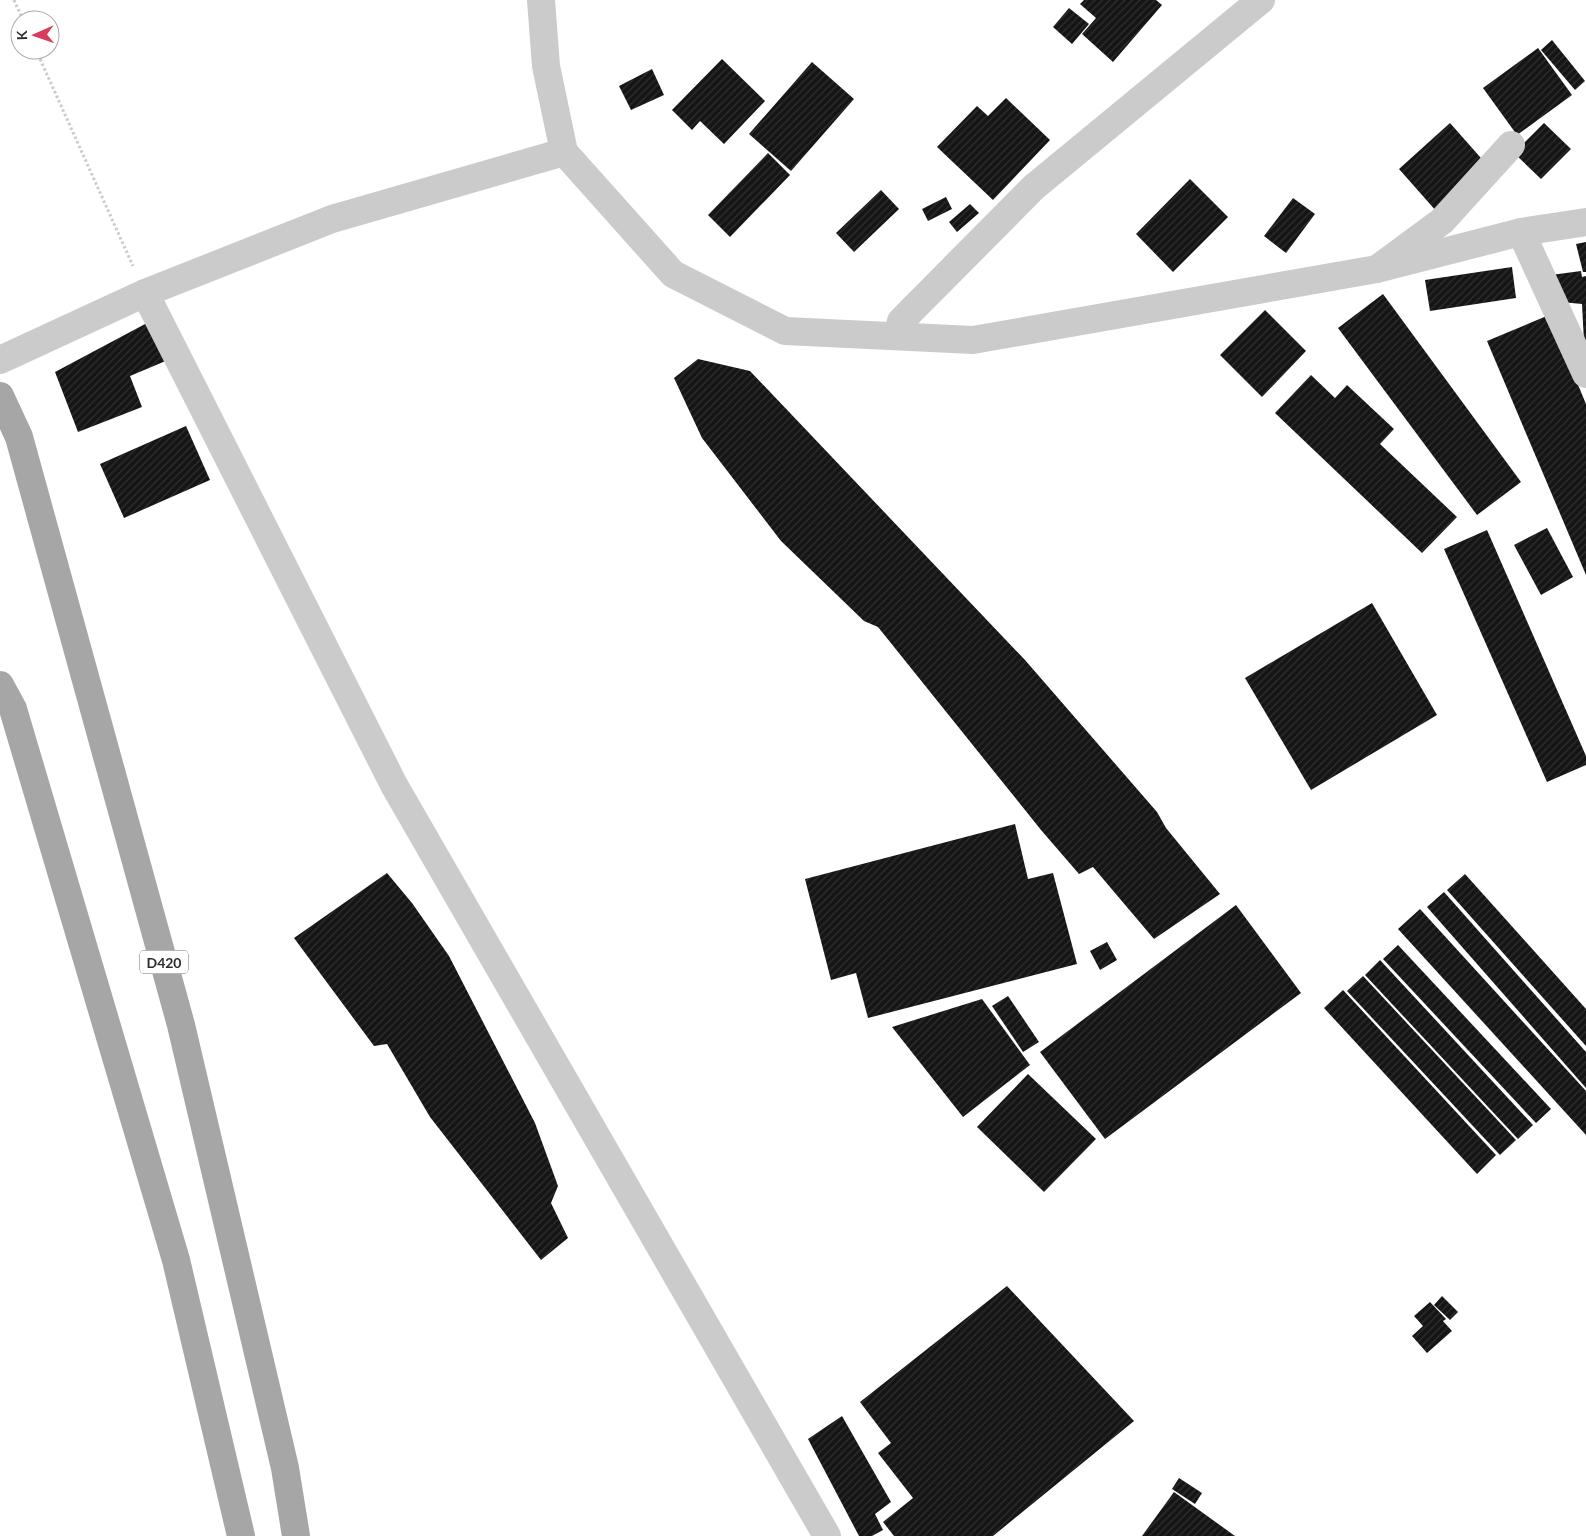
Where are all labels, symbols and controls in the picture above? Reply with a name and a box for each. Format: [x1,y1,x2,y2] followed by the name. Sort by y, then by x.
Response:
[10,10,60,60] north arrow
[13,30,30,41] text: K
[140,950,188,974] road number: D420

